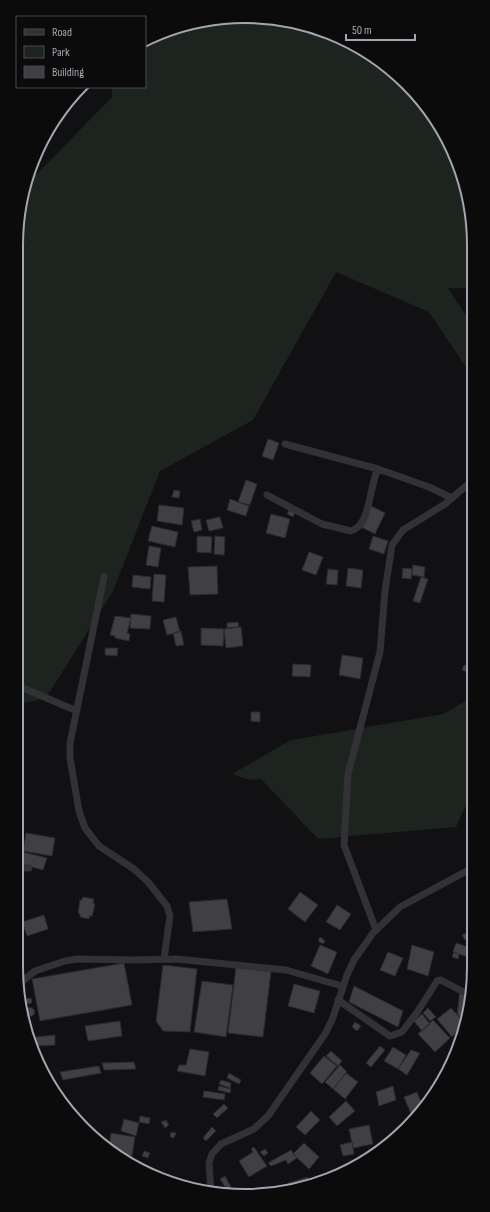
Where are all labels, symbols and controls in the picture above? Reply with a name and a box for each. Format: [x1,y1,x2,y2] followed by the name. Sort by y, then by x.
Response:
[16,16,146,88] legend
[346,16,415,42] scale bar
[352,23,372,38] text: 50 m
[52,25,72,40] text: Road
[52,45,70,60] text: Park
[52,65,84,80] text: Building

